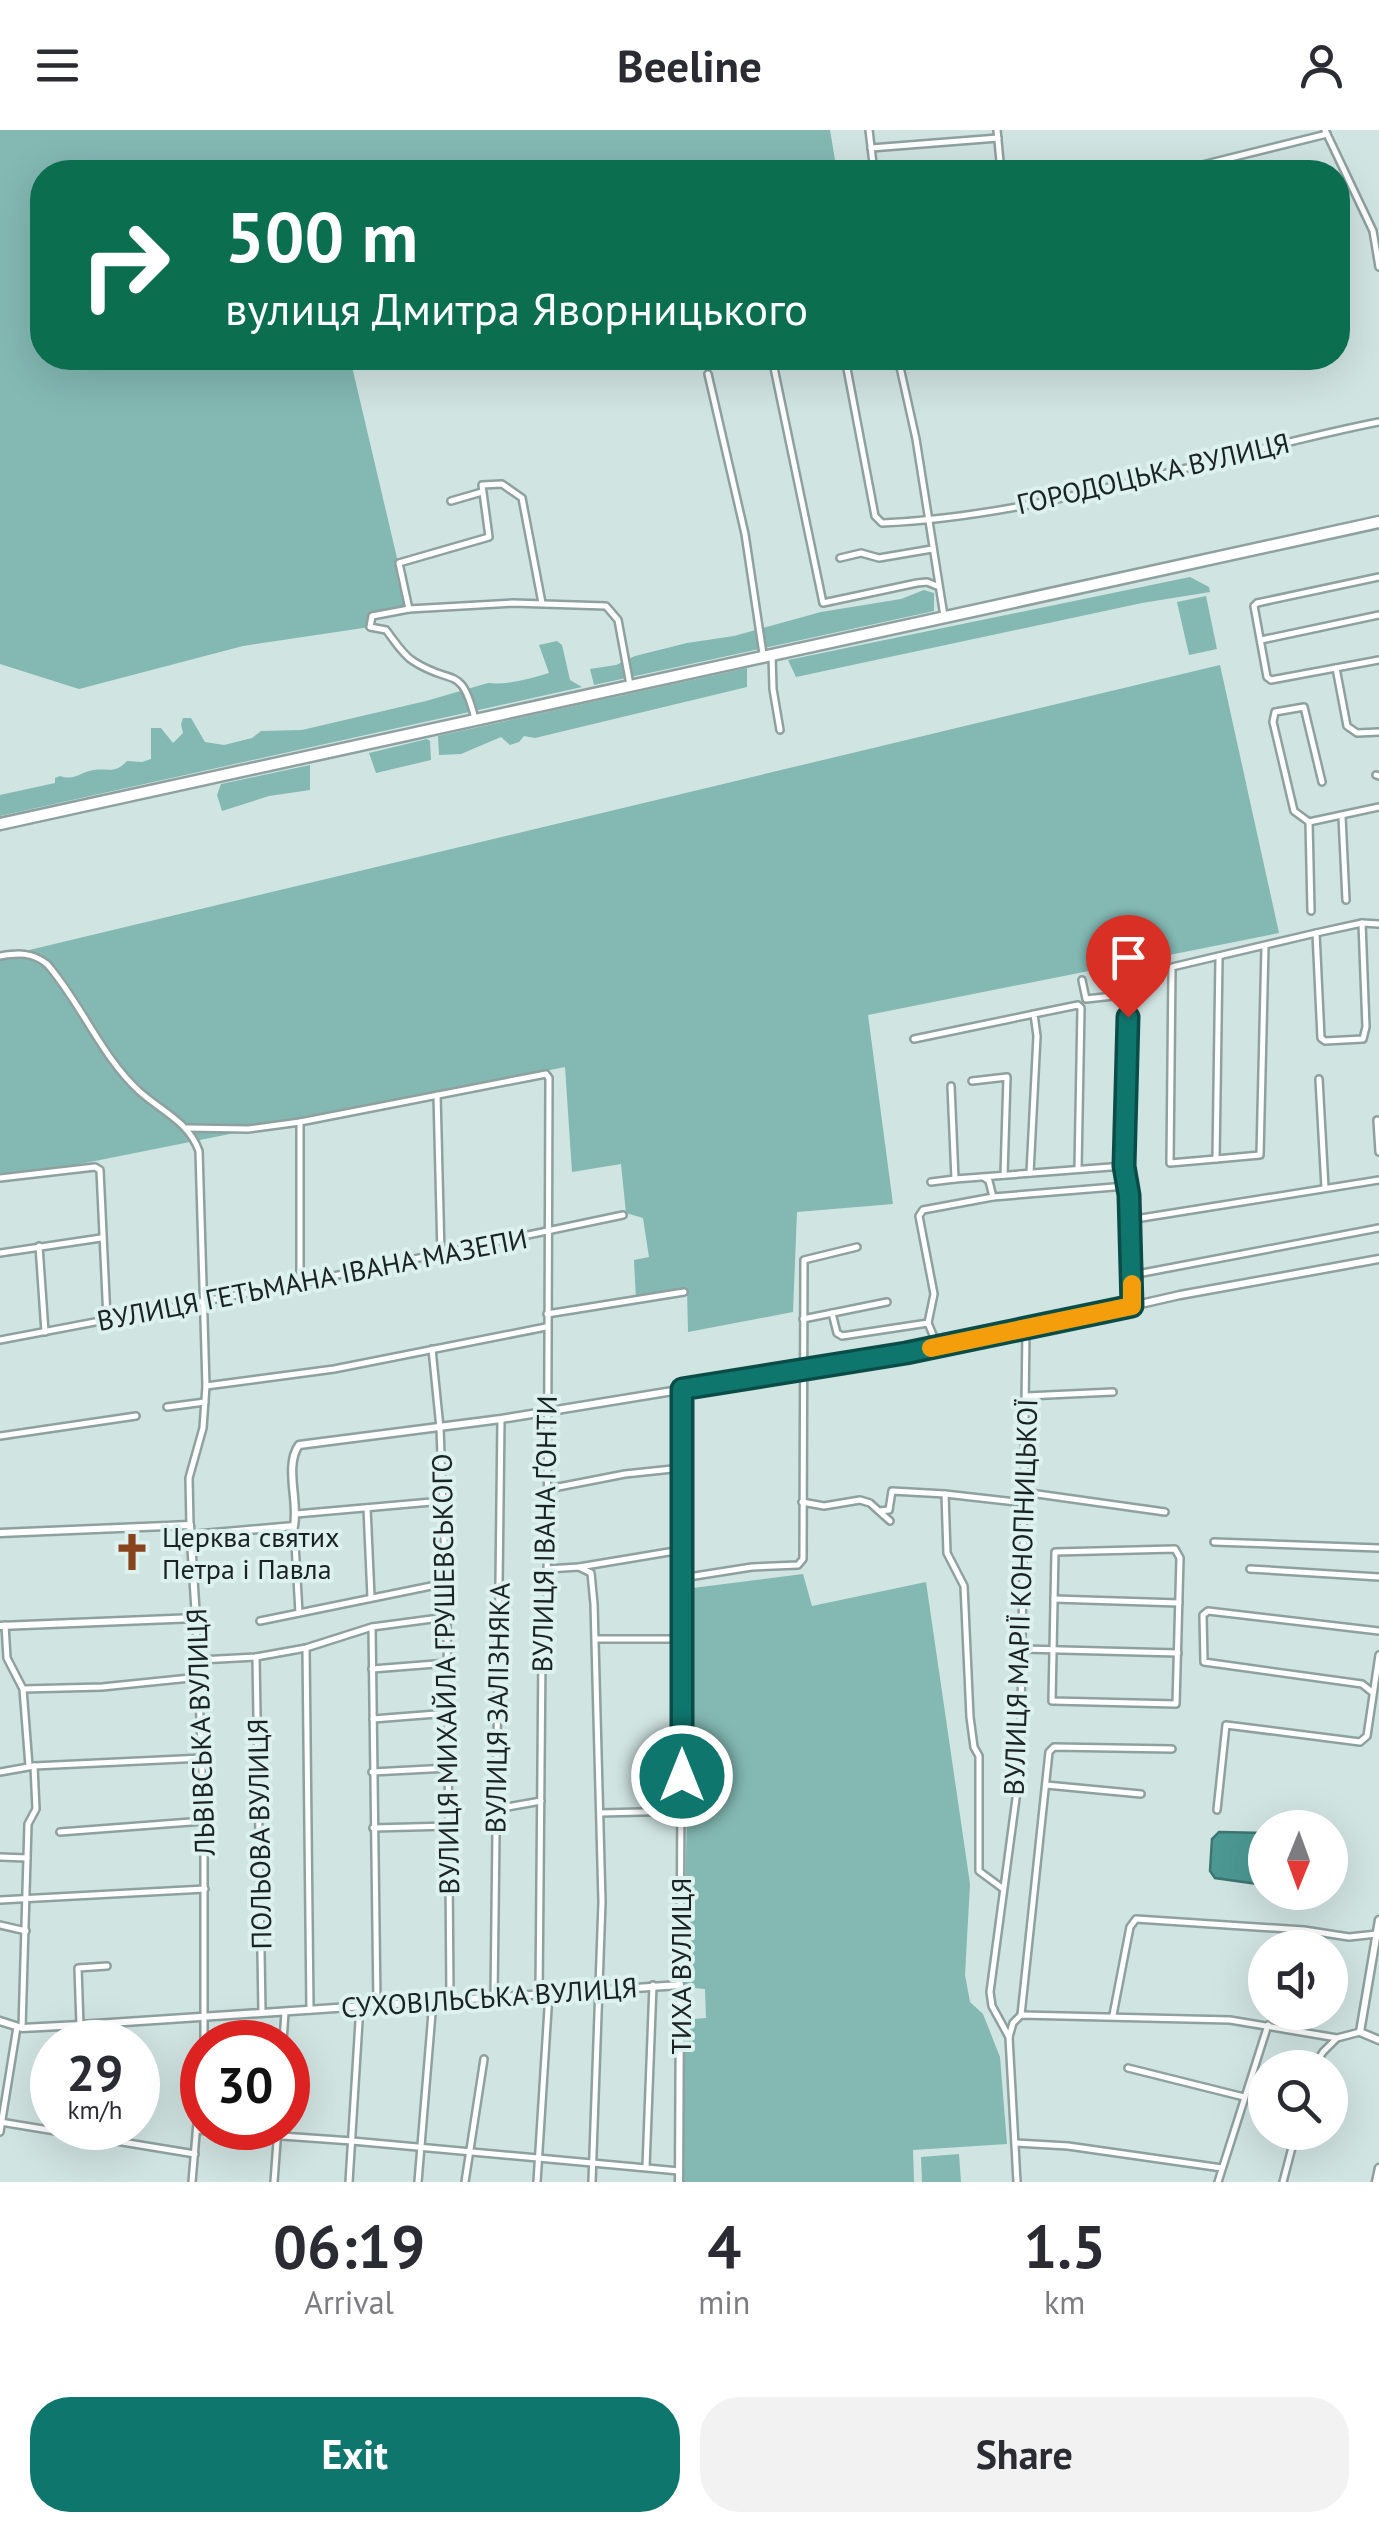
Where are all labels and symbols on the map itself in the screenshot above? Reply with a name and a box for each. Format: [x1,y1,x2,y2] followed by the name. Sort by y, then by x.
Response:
[1013,424,1293,522] street label: ГОРОДОЦЬКА ВУЛИЦЯ
[1086,915,1171,1018] pin
[94,1219,530,1339] street label: ВУЛИЦЯ ГЕТЬМАНА ІВАНА МАЗЕПИ
[523,1395,565,1673] street label: ВУЛИЦЯ ІВАНА ҐОНТИ
[995,1398,1045,1796] street label: ВУЛИЦЯ МАРІЇ КОНОПНИЦЬКОЇ
[423,1453,467,1895] street label: ВУЛИЦЯ МИХАЙЛА ГРУШЕВСЬКОГО
[162,1518,339,1587] place label: Церква святих Петра і Павла
[111,1531,153,1573] church icon: Церква святих Петра і Павла
[476,1582,518,1834] street label: ВУЛИЦЯ ЗАЛІЗНЯКА
[177,1607,223,1858] street label: ЛЬВІВСЬКА ВУЛИЦЯ
[238,1718,280,1950] street label: ПОЛЬОВА ВУЛИЦЯ
[630,1724,734,1828] position arrow
[1248,1810,1348,1910] north arrow
[662,1878,699,2054] street label: ТИХА ВУЛИЦЯ
[340,1968,638,2026] street label: СУХОВІЛЬСЬКА ВУЛИЦЯ
[180,2020,310,2150] speed limit sign: 30

